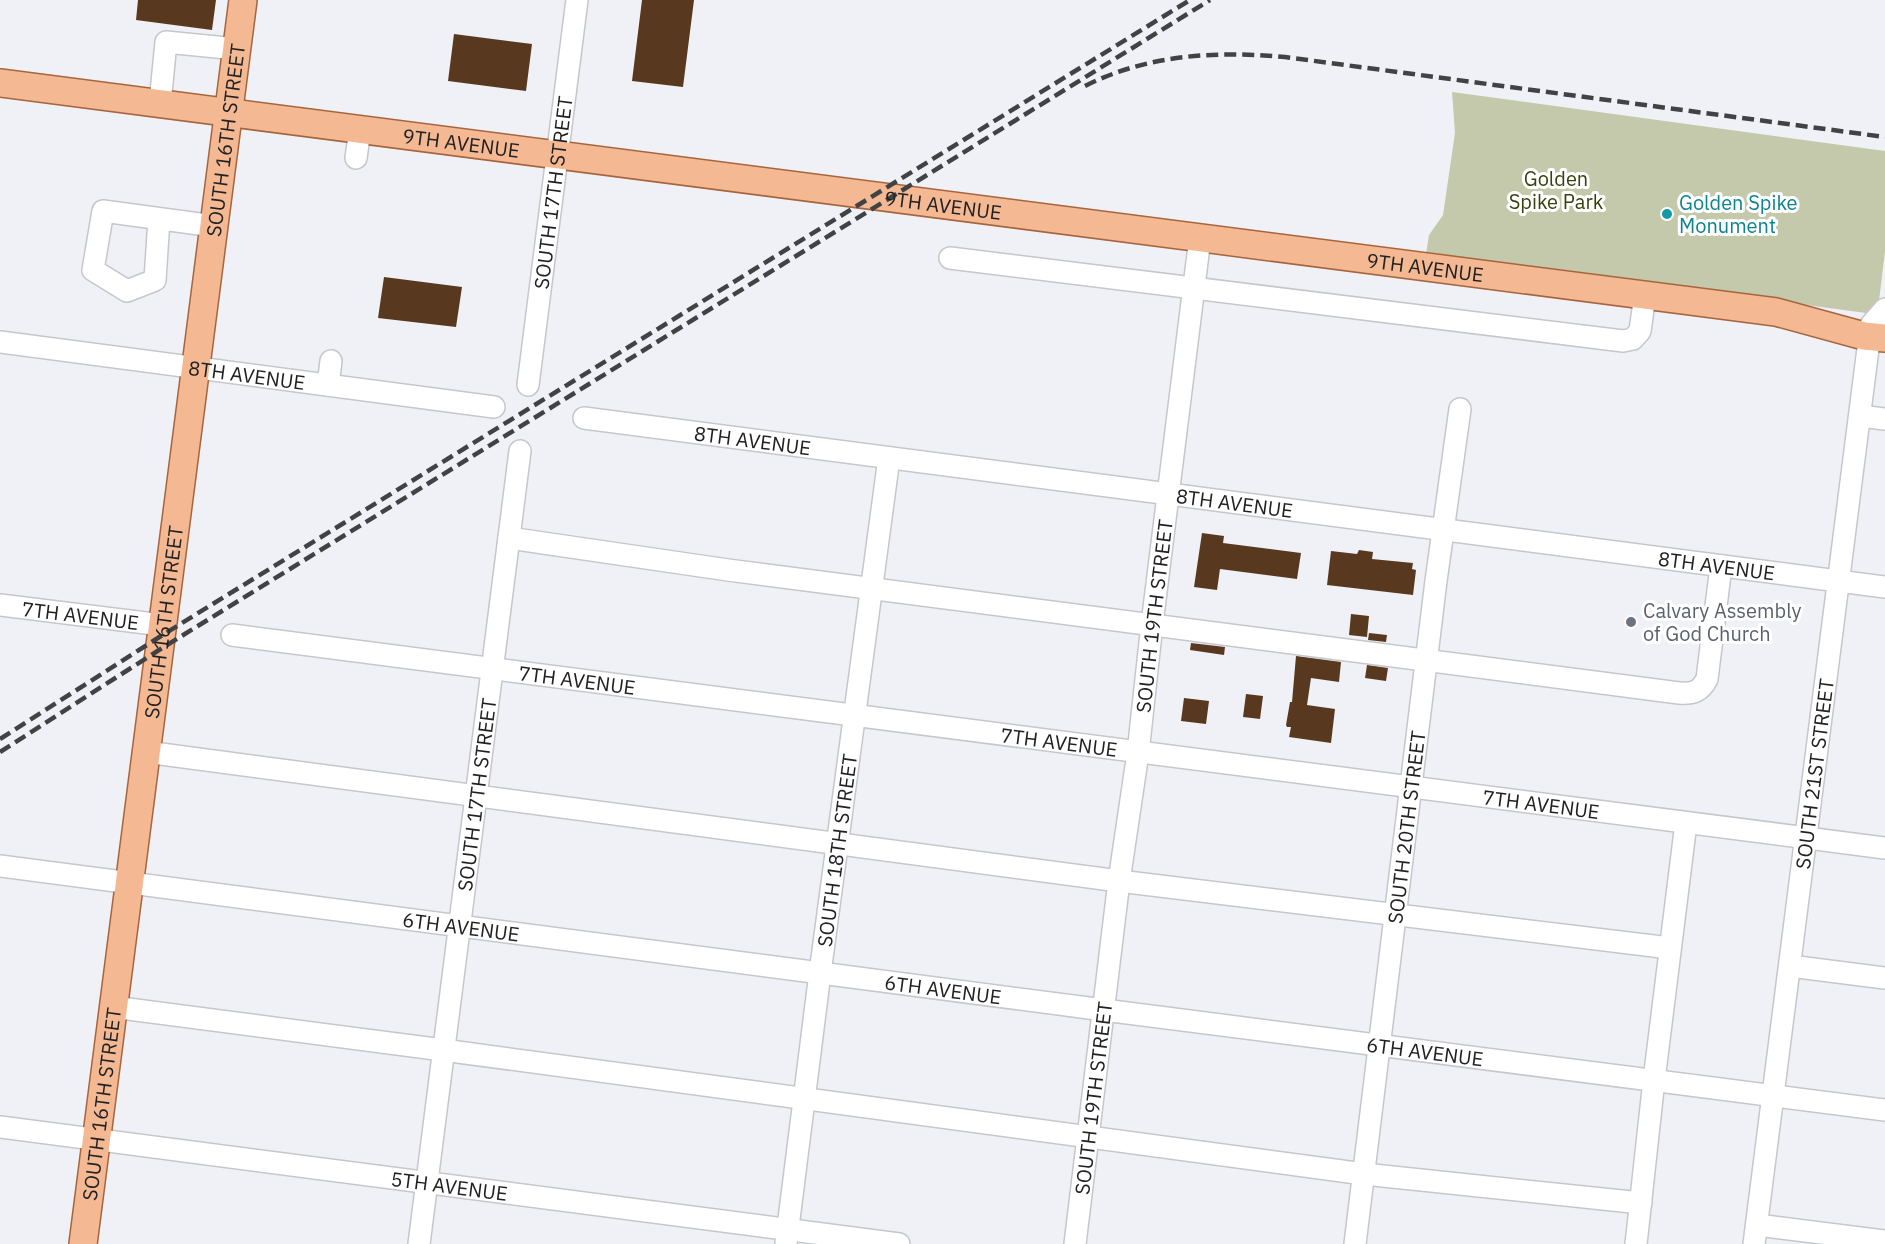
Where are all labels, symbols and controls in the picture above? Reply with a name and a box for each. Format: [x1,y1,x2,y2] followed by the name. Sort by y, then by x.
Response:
[199,42,251,238] street label: SOUTH 16TH STREET
[527,94,578,291] street label: SOUTH 17TH STREET
[401,122,521,163] street label: 9TH AVENUE
[1509,165,1604,215] park label: Golden Spike Park
[883,184,1003,226] street label: 9TH AVENUE
[1679,189,1798,239] place label: Golden Spike Monument
[1660,207,1674,221] marker: Golden Spike Monument
[1365,246,1485,288] street label: 9TH AVENUE
[187,353,307,396] street label: 8TH AVENUE
[693,419,813,461] street label: 8TH AVENUE
[1175,482,1295,523] street label: 8TH AVENUE
[1129,518,1178,714] street label: SOUTH 19TH STREET
[137,524,189,720] street label: SOUTH 16TH STREET
[1656,544,1777,586] street label: 8TH AVENUE
[20,594,140,636] street label: 7TH AVENUE
[1643,597,1801,647] place label: Calvary Assembly of God Church
[1624,615,1638,629] marker: Calvary Assembly of God Church
[517,659,637,700] street label: 7TH AVENUE
[1788,677,1839,871] street label: SOUTH 21ST STREET
[451,696,502,893] street label: SOUTH 17TH STREET
[999,721,1119,762] street label: 7TH AVENUE
[1381,729,1431,925] street label: SOUTH 20TH STREET
[810,752,863,948] street label: SOUTH 18TH STREET
[1481,783,1601,825] street label: 7TH AVENUE
[401,905,521,947] street label: 6TH AVENUE
[883,968,1003,1010] street label: 6TH AVENUE
[1068,1000,1118,1196] street label: SOUTH 19TH STREET
[75,1006,127,1202] street label: SOUTH 16TH STREET
[1365,1030,1485,1072] street label: 6TH AVENUE
[389,1164,509,1206] street label: 5TH AVENUE

